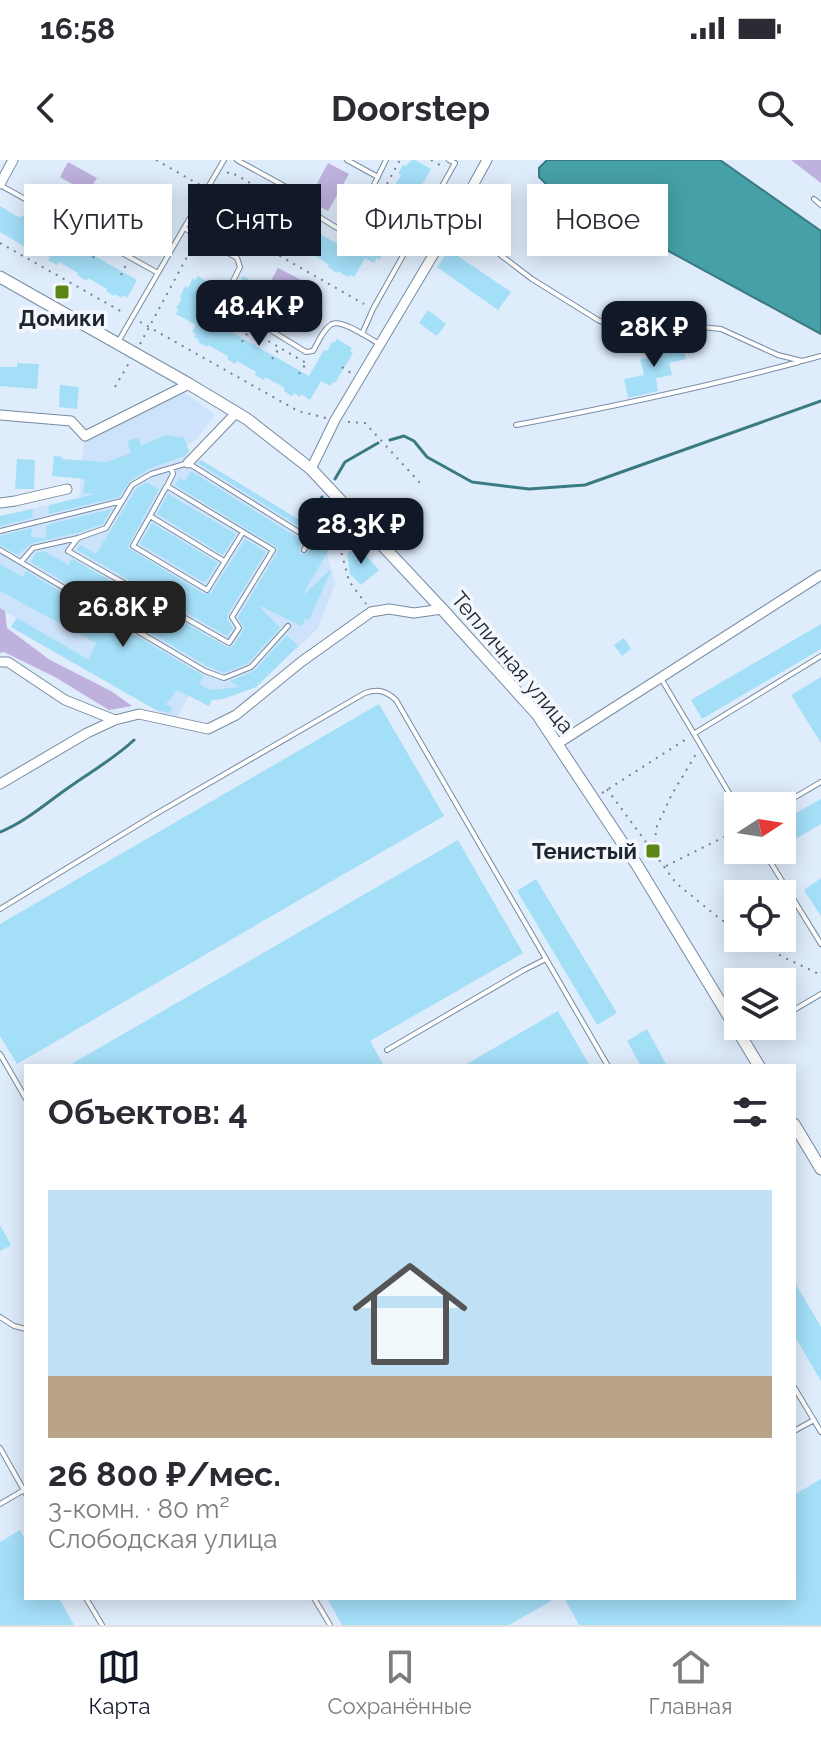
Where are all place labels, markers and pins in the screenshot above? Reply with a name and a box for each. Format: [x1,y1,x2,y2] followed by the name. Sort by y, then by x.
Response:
[185,280,333,348] pin: 48.4K ₽
[53,283,71,301] marker: Домики
[598,301,710,369] pin: 28K ₽
[19,305,105,331] place label: Домики
[287,498,435,566] pin: 28.3K ₽
[49,581,197,649] pin: 26.8K ₽
[532,838,637,864] place label: Тенистый
[644,842,662,860] marker: Тенистый

